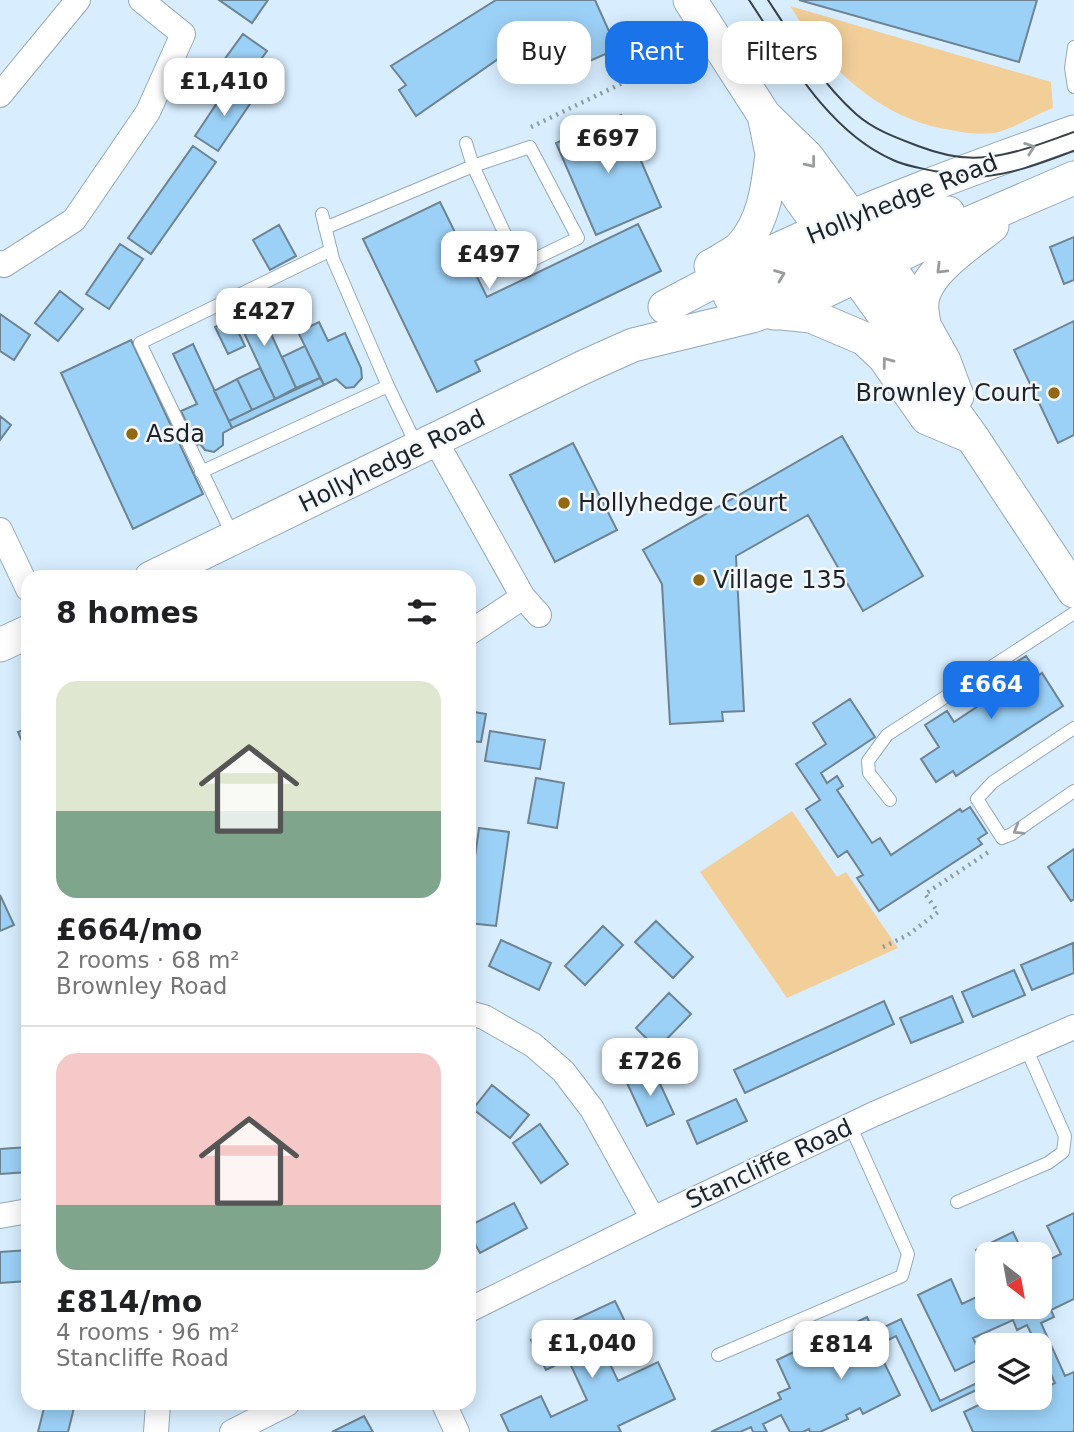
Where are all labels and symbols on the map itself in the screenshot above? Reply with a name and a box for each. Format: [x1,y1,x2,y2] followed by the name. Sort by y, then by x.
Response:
[167,58,281,118] pin: £1,410
[567,116,649,175] pin: £697
[1023,142,1035,156] one-way arrow
[802,148,1002,250] street label: Hollyhedge Road
[803,156,816,168] one-way arrow
[448,232,530,291] pin: £497
[937,260,950,273] one-way arrow
[774,270,786,284] one-way arrow
[223,288,305,348] pin: £427
[883,358,895,370] one-way arrow
[855,379,1040,407] place label: Brownley Court
[1046,385,1062,401] marker: Brownley Court
[294,404,490,518] street label: Hollyhedge Road
[146,420,205,448] place label: Asda
[124,426,140,442] marker: Asda
[578,489,787,517] place label: Hollyhedge Court
[556,495,572,511] marker: Hollyhedge Court
[713,566,847,594] place label: Village 135
[691,572,707,588] marker: Village 135
[950,662,1032,721] pin: £664
[1012,821,1025,834] one-way arrow
[609,1038,691,1098] pin: £726
[681,1113,857,1215] street label: Stancliffe Road
[975,1242,1052,1320] north arrow
[535,1320,649,1380] pin: £1,040
[800,1322,882,1381] pin: £814

